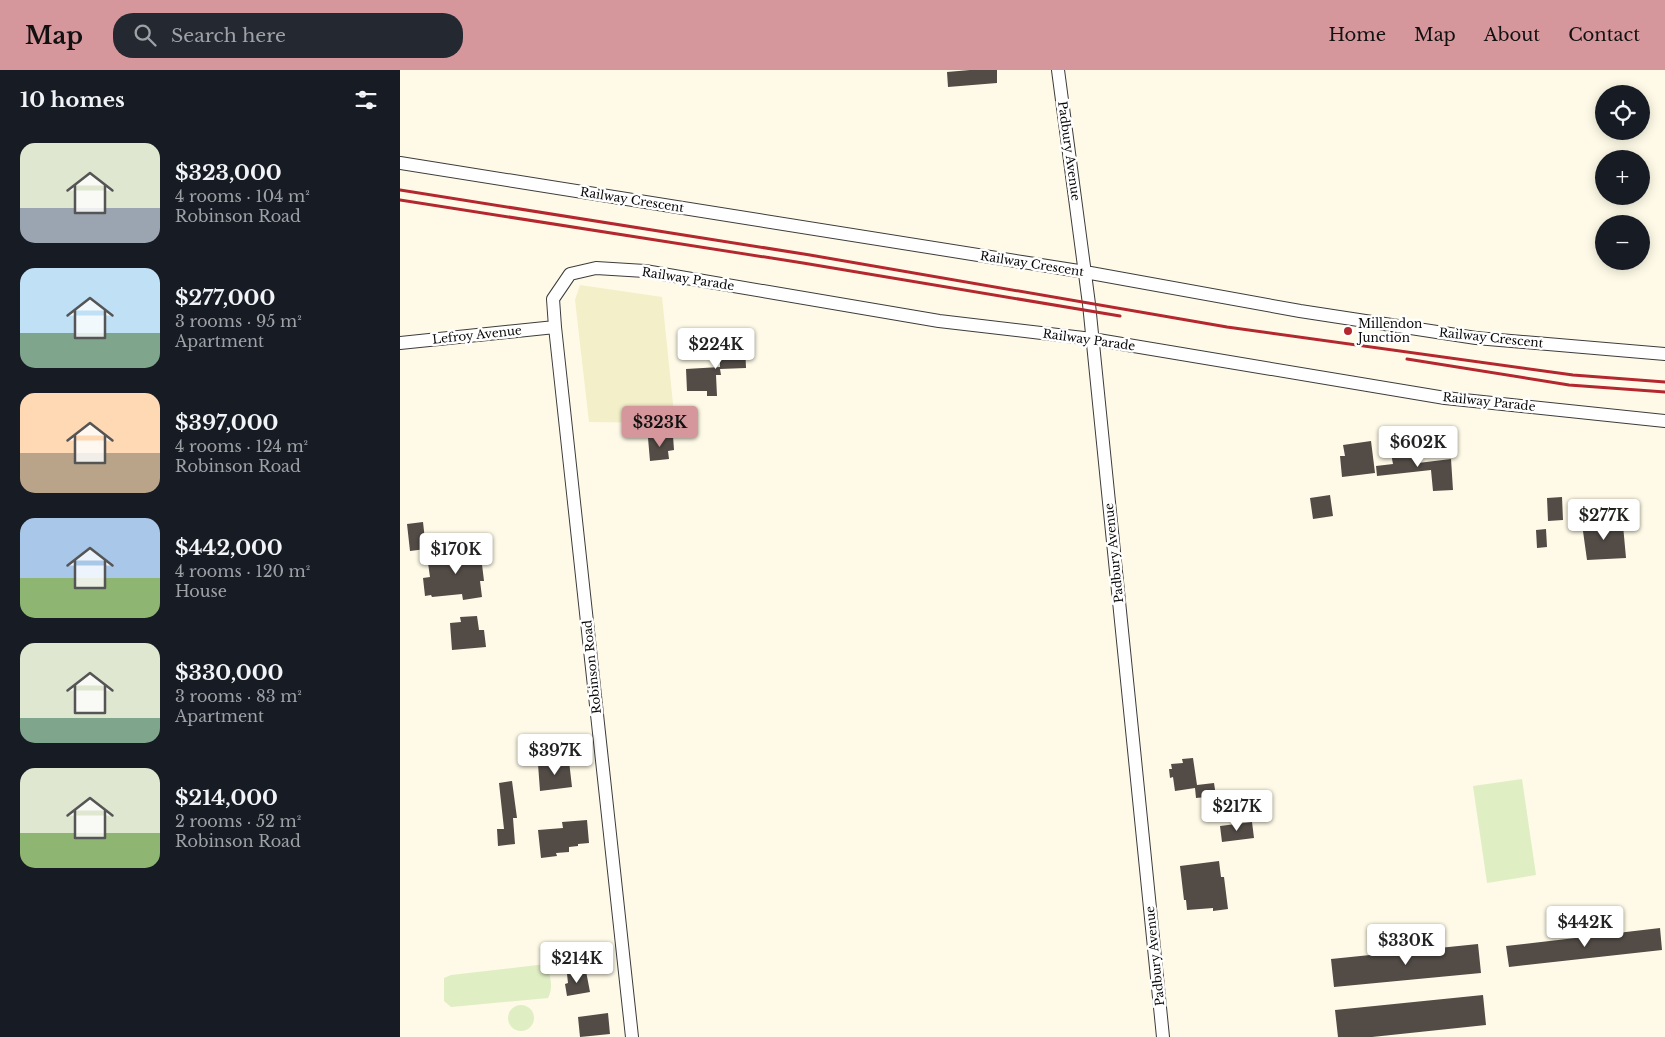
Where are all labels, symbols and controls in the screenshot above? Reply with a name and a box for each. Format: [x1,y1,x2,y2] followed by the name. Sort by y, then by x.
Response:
[113,13,463,58] search box
[25,21,83,50] text: Map
[131,21,159,49] icon: search
[171,24,286,47] text: Search here
[1328,24,1386,46] text: Home
[1414,24,1456,46] text: Map
[1484,24,1540,46] text: About
[1568,24,1640,46] text: Contact
[1595,85,1650,270] map controls
[1595,85,1650,140] button: locate
[352,86,380,114] icon: filters
[20,87,125,113] text: 10 homes
[1055,100,1084,202] street label: Padbury Avenue
[1595,150,1650,205] button: +
[175,160,282,186] text: $323,000
[60,163,120,223] icon: home
[579,184,686,215] street label: Railway Crescent
[175,186,310,206] text: 4 rooms · 104 m²
[175,206,301,226] text: Robinson Road
[1595,215,1650,270] button: −
[979,248,1086,279] street label: Railway Crescent
[641,264,735,293] street label: Railway Parade
[175,285,275,311] text: $277,000
[60,288,120,348] icon: home
[175,311,302,331] text: 3 rooms · 95 m²
[1356,316,1422,345] place label: Millendon Junction
[432,322,522,347] street label: Lefroy Avenue
[1342,325,1354,337] marker: Millendon Junction
[1438,325,1544,350] street label: Railway Crescent
[1042,326,1136,353] street label: Railway Parade
[681,328,751,370] pin: $224K
[175,331,264,351] text: Apartment
[689,334,743,354] text: $224K
[1442,389,1536,414] street label: Railway Parade
[625,406,695,448] pin: $323K
[175,410,278,436] text: $397,000
[633,412,687,432] text: $323K
[60,413,120,473] icon: home
[1383,426,1453,468] pin: $602K
[1390,432,1446,452] text: $602K
[175,436,308,456] text: 4 rooms · 124 m²
[175,456,301,476] text: Robinson Road
[1569,498,1639,541] pin: $277K
[1101,502,1126,604] street label: Padbury Avenue
[1579,505,1629,525] text: $277K
[421,532,491,575] pin: $170K
[175,535,283,561] text: $442,000
[60,538,120,598] icon: home
[431,539,481,559] text: $170K
[175,561,310,581] text: 4 rooms · 120 m²
[175,581,227,601] text: House
[579,619,604,715] street label: Robinson Road
[175,660,283,686] text: $330,000
[60,663,120,723] icon: home
[175,686,302,706] text: 3 rooms · 83 m²
[175,706,264,726] text: Apartment
[520,734,590,776] pin: $397K
[529,740,581,760] text: $397K
[175,785,278,811] text: $214,000
[60,788,120,848] icon: home
[1202,790,1272,832] pin: $217K
[1212,796,1262,816] text: $217K
[175,811,301,831] text: 2 rooms · 52 m²
[175,831,301,851] text: Robinson Road
[1142,905,1167,1007] street label: Padbury Avenue
[1550,906,1620,948] pin: $442K
[1557,912,1613,932] text: $442K
[1371,924,1441,966] pin: $330K
[1378,930,1434,950] text: $330K
[542,942,612,984] pin: $214K
[551,948,603,968] text: $214K

